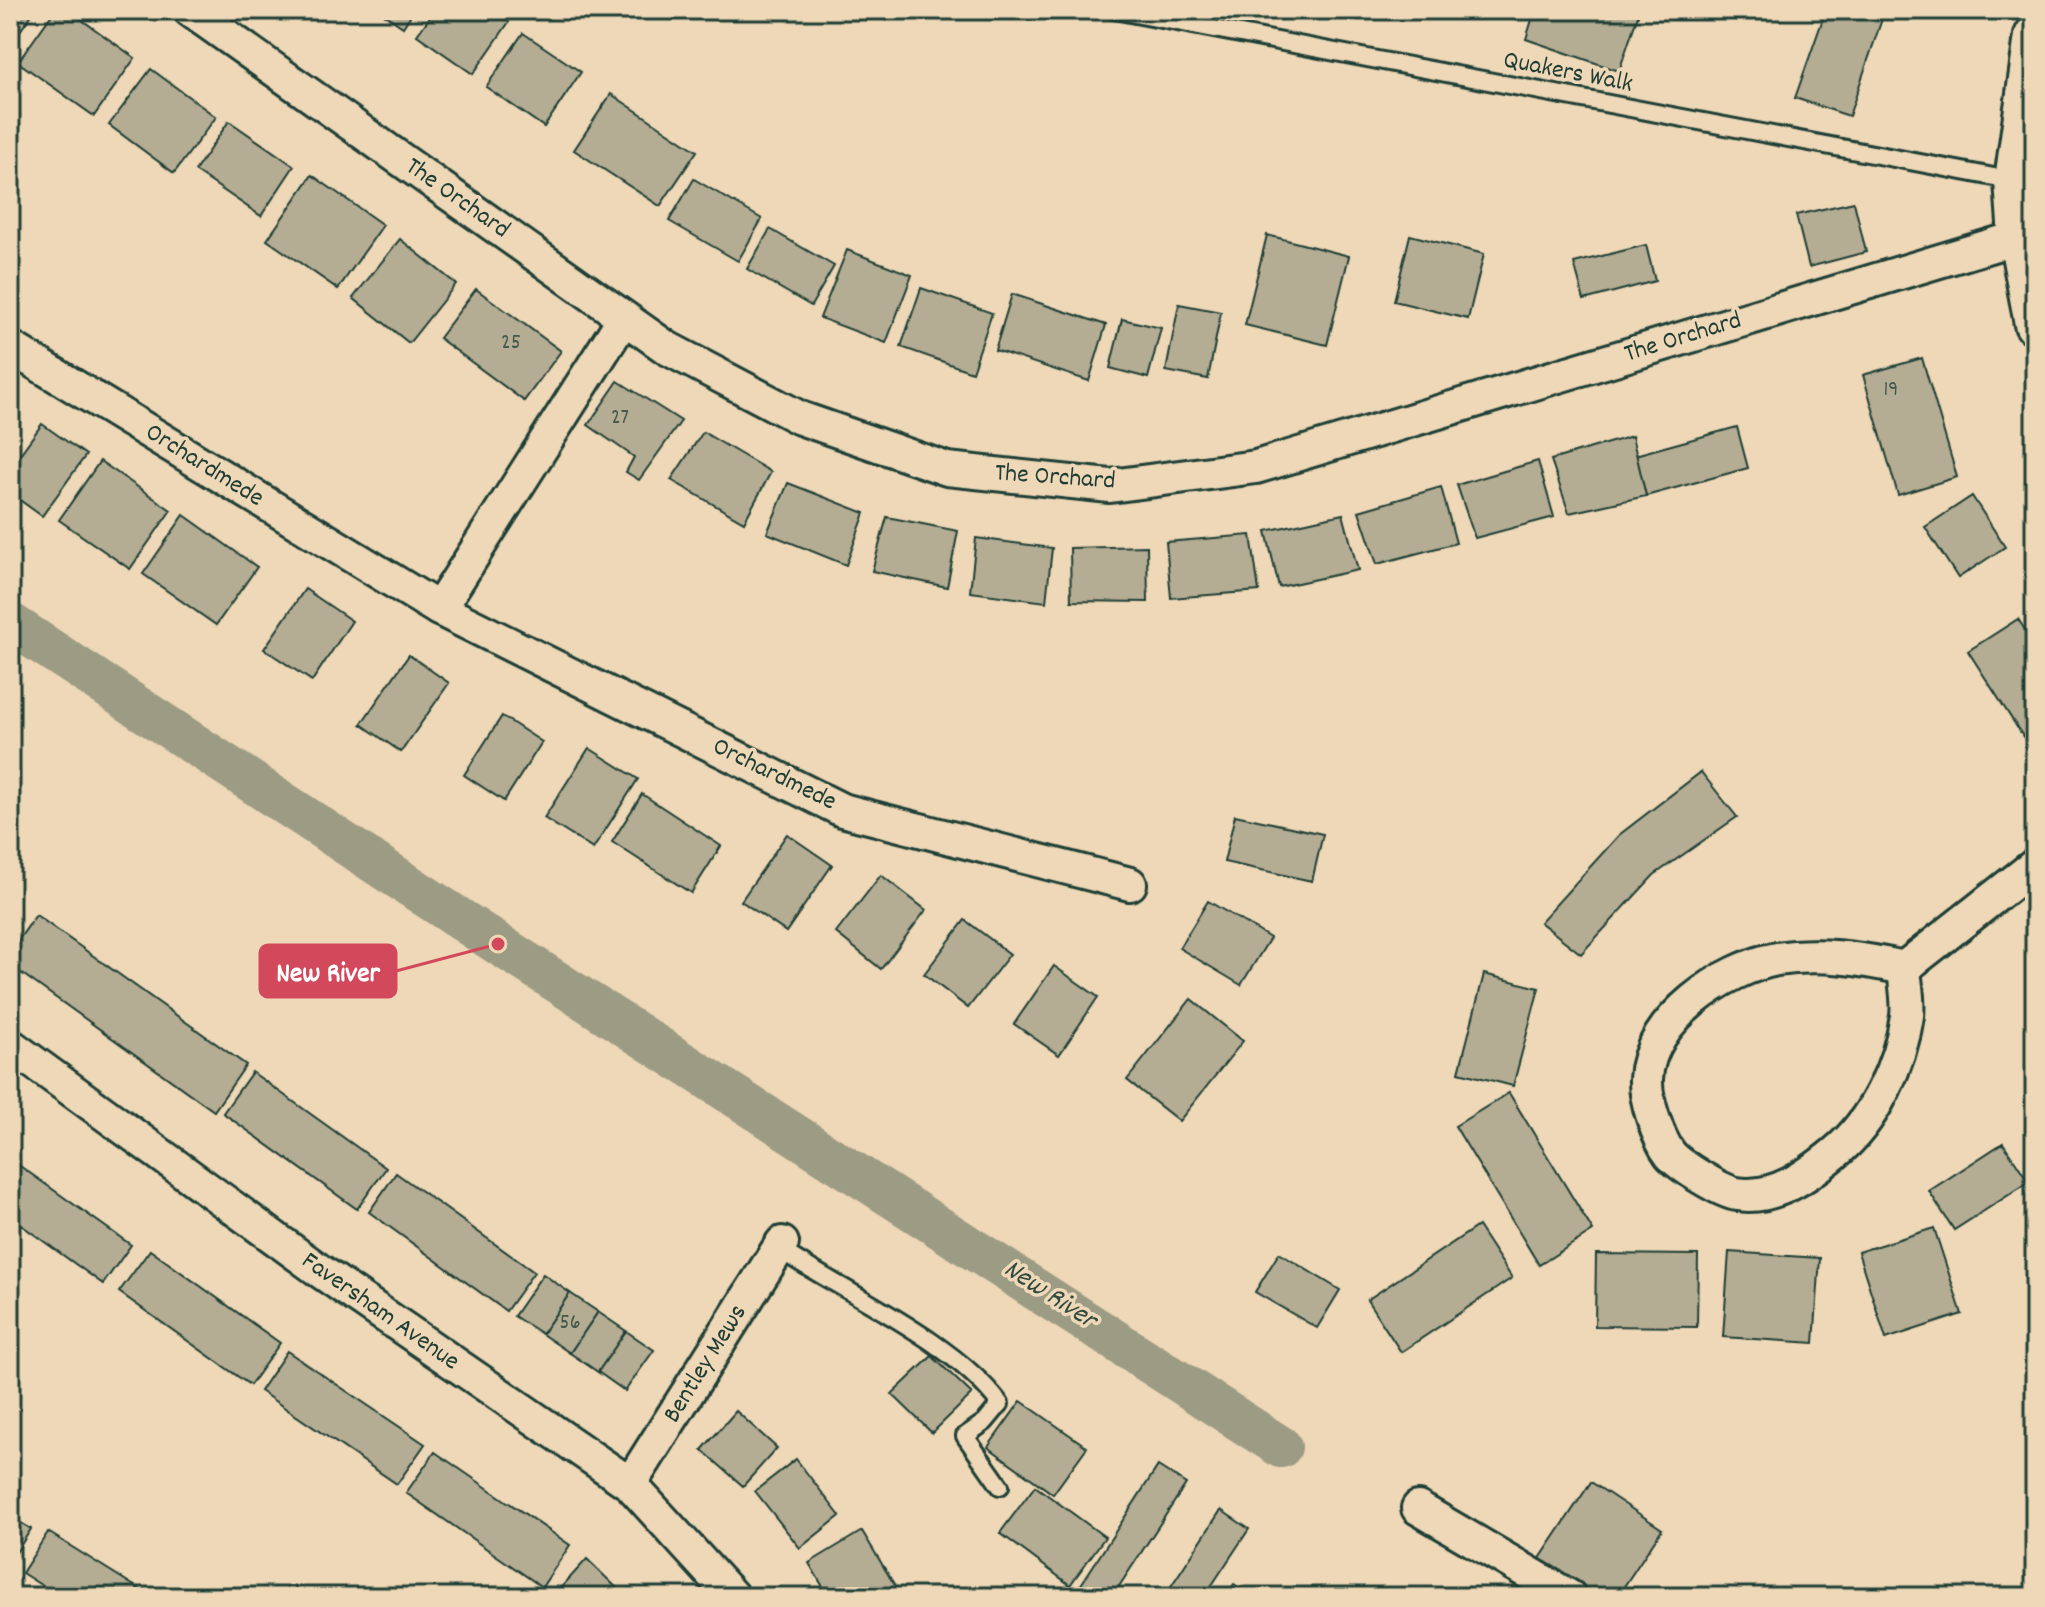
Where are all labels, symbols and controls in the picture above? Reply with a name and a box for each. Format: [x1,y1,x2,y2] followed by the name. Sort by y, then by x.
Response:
[1500,42,1636,104] street label: Quakers Walk
[397,149,517,249] street label: The Orchard
[1620,303,1746,373] street label: The Orchard
[501,328,521,359] house number: 25
[1884,375,1898,406] house number: 19
[611,403,629,434] house number: 27
[137,415,271,517] street label: Orchardmede
[994,455,1116,501] street label: The Orchard
[706,729,842,821] street label: Orchardmede
[260,945,396,997] callout: New River
[276,956,380,996] text: New River
[293,1244,467,1380] street label: Faversham Avenue
[995,1251,1106,1343] water label: New River
[655,1297,757,1431] street label: Bentley Mews
[560,1308,580,1339] house number: 56

